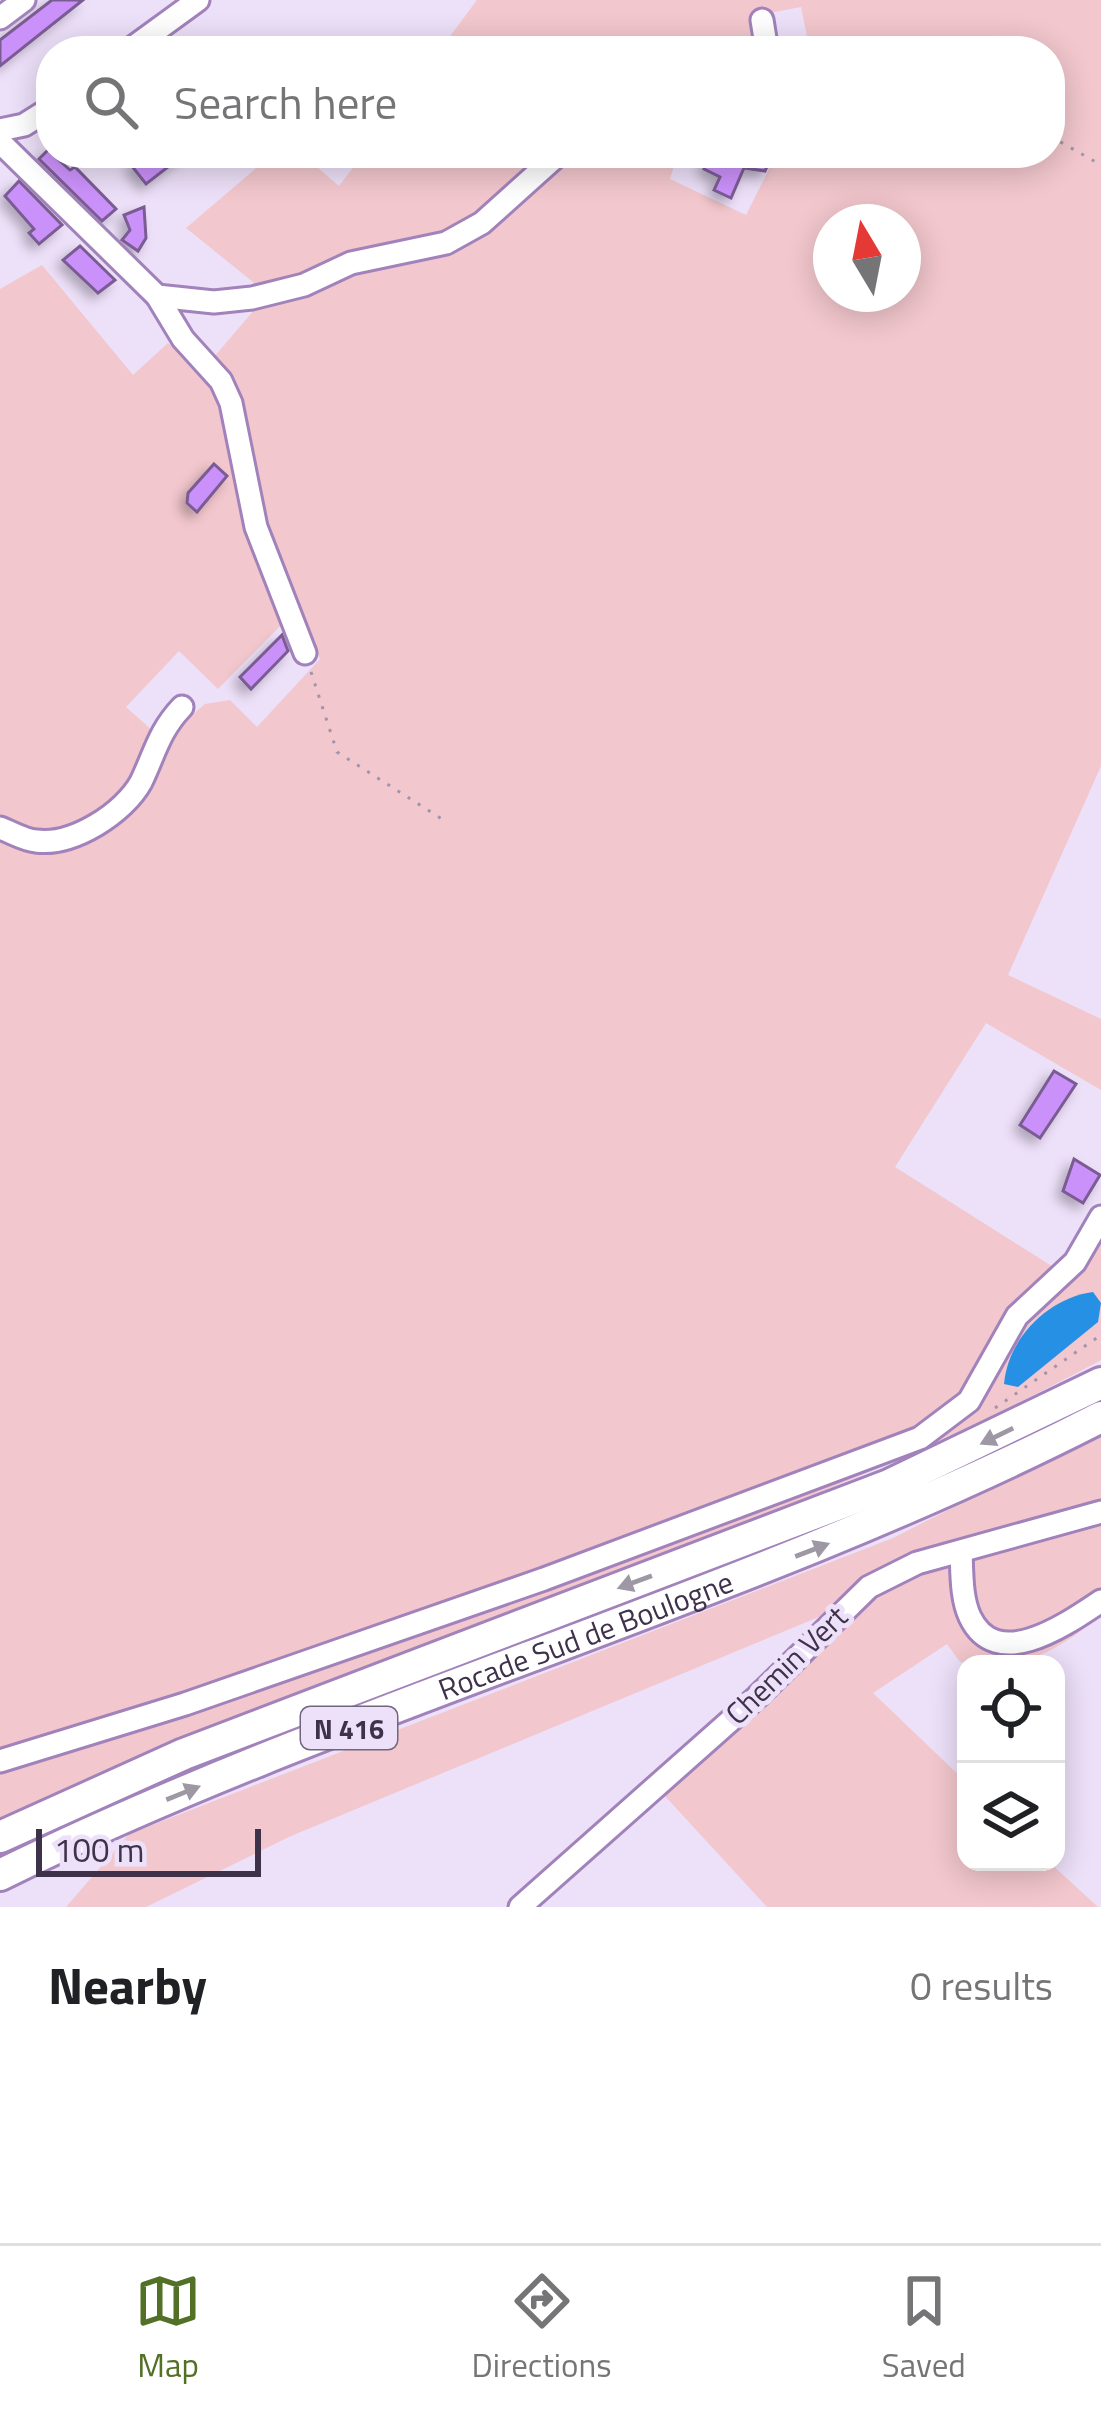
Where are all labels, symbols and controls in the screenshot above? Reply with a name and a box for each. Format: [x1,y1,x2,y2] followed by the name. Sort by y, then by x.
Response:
[36,36,1065,168] search box
[174,68,397,136] text: Search here
[78,69,144,135] icon: search
[813,204,921,312] north arrow
[979,1426,1014,1446] one-way arrow
[794,1540,830,1559] one-way arrow
[432,1559,740,1712] street label: Rocade Sud de Boulogne
[617,1574,653,1592] one-way arrow
[714,1594,858,1735] street label: Chemin Vert
[957,1655,1065,1871] map controls
[957,1655,1065,1763] button: locate
[301,1707,397,1749] road number: N 416
[957,1763,1065,1871] button: layers
[166,1782,202,1801] one-way arrow
[36,1823,261,1876] scale bar
[54,1825,144,1875] text: 100 m
[48,1946,207,2024] text: Nearby
[910,1956,1053,2015] text: 0 results
[135,2268,201,2390] tab: Map
[472,2268,611,2390] tab: Directions
[882,2268,966,2390] tab: Saved

